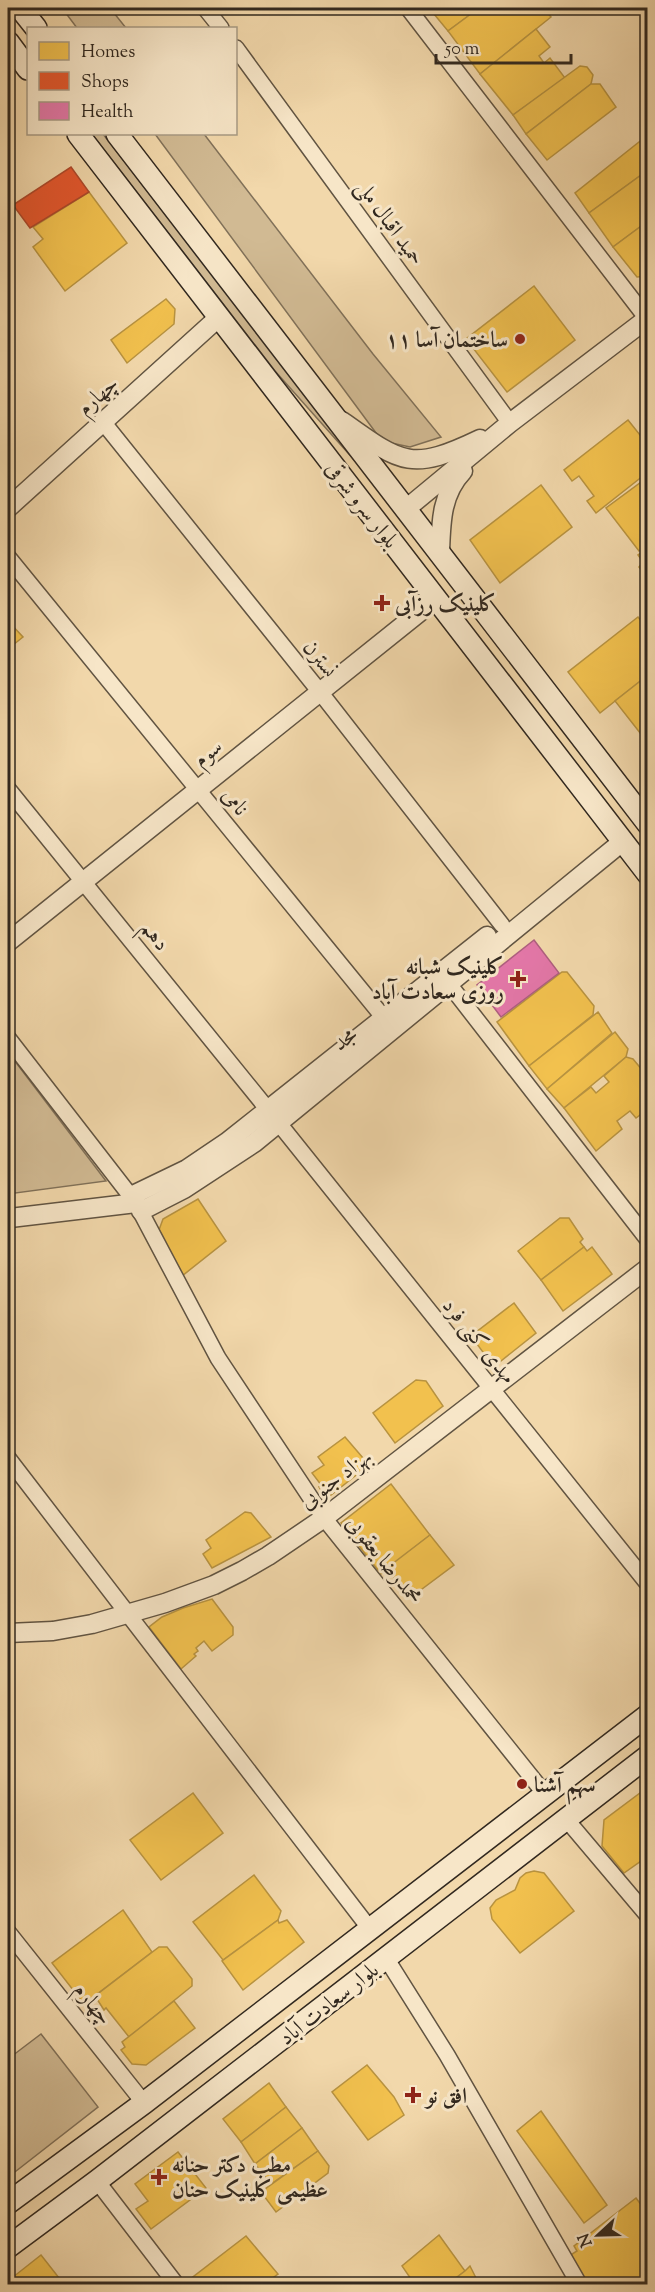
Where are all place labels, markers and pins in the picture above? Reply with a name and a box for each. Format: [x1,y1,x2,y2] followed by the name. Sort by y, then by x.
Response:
[385,326,508,358] place label: ساختمان آسا ۱۱
[513,332,527,346] marker: ساختمان آسا ۱۱
[394,590,496,622] place label: کلینیک رزآبی
[373,594,391,612] marker: کلینیک رزآبی
[372,953,504,1010] place label: کلینیک شبانه روزی سعادت آباد
[509,970,527,988] marker: کلینیک شبانه روزی سعادت آباد
[534,1771,596,1805] place label: سهم آشنا
[515,1777,529,1791] marker: سهم آشنا
[424,2082,467,2114] place label: افق نو
[404,2086,422,2104] marker: افق نو
[172,2151,328,2208] place label: مطب دکتر حنانه عظیمی کلینیک حنان
[150,2168,168,2186] marker: مطب دکتر حنانه عظیمی کلینیک حنان

